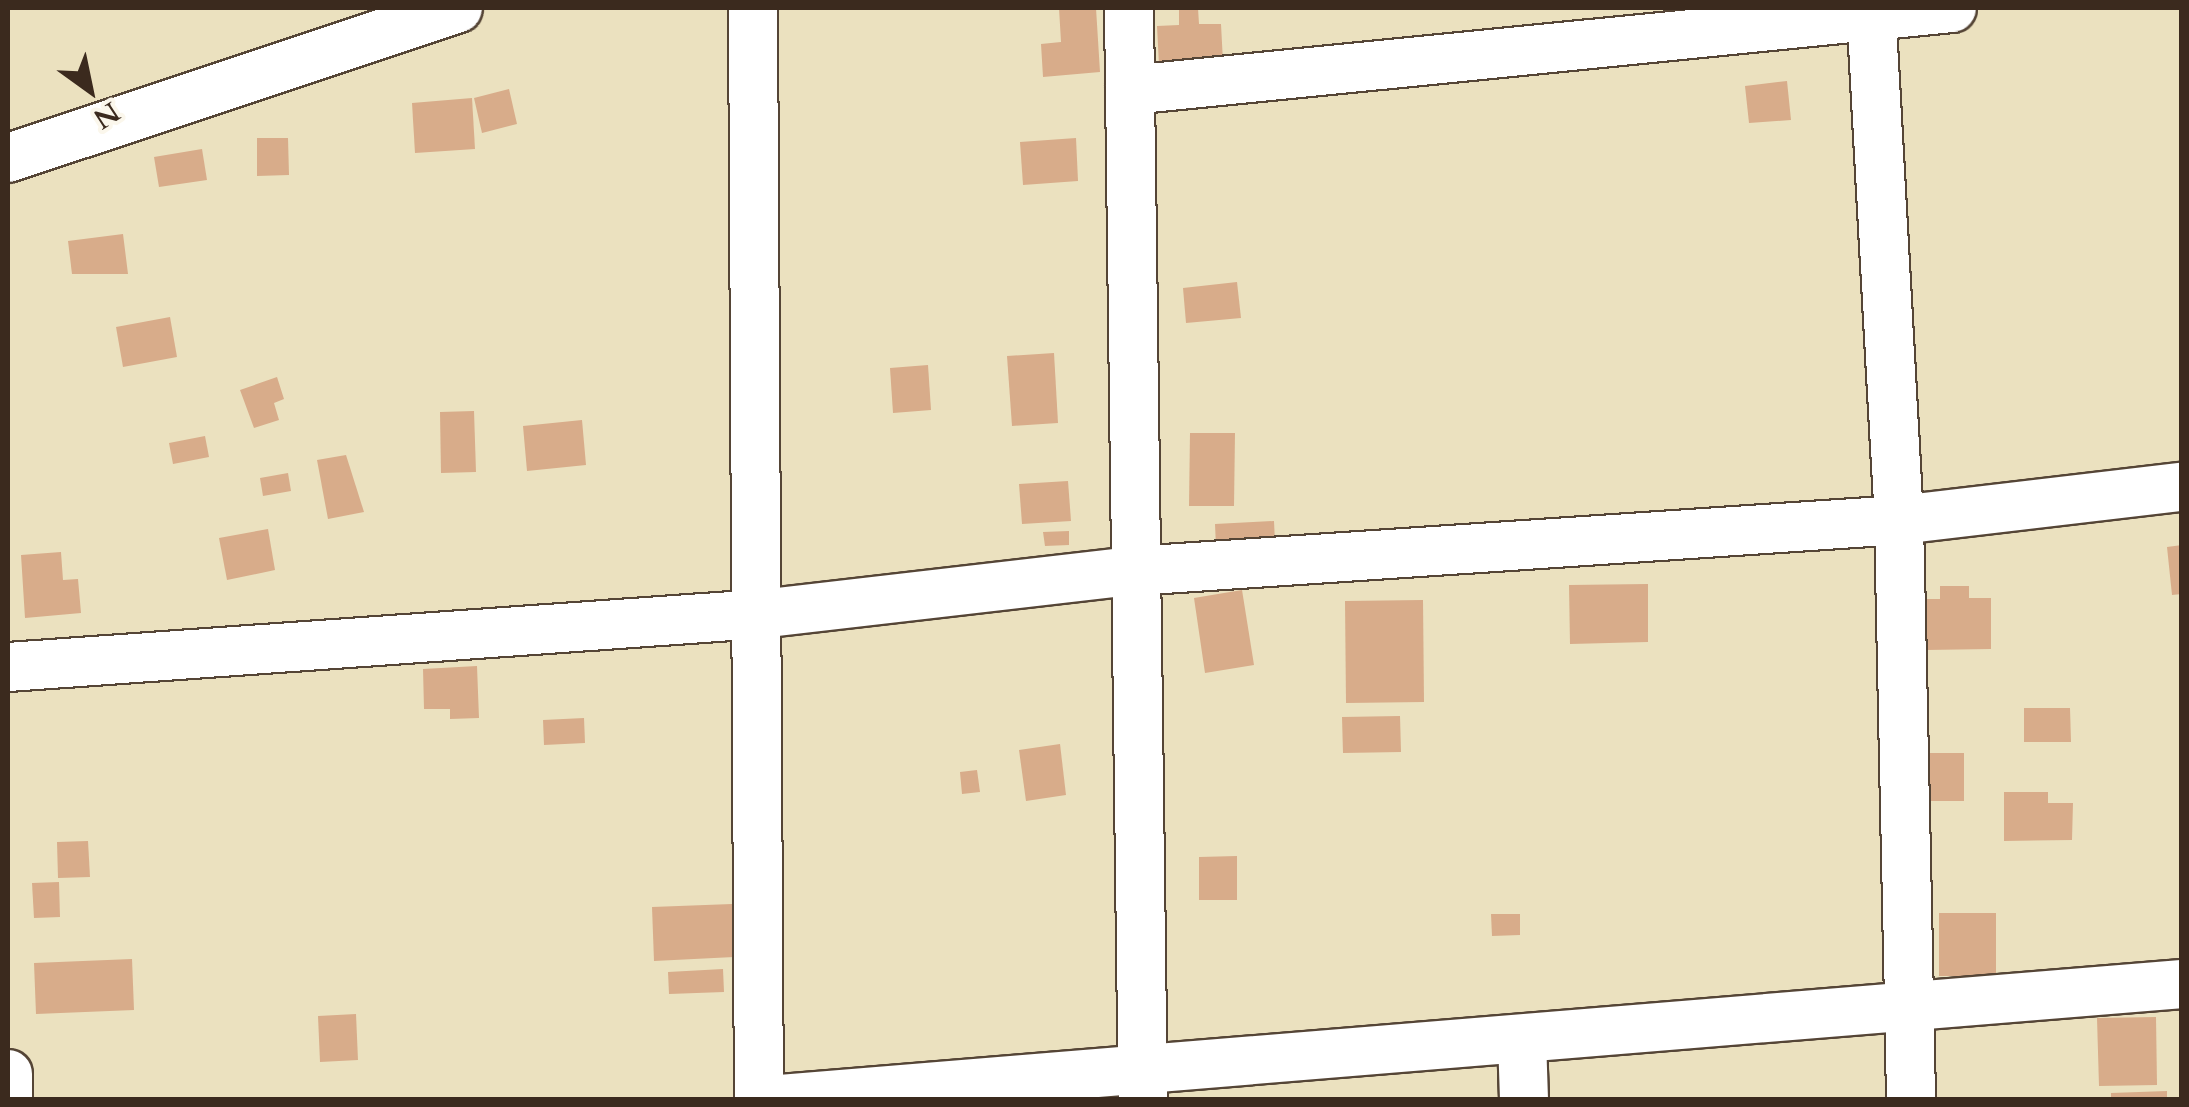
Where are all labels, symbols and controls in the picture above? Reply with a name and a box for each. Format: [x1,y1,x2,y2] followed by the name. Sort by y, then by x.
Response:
[40,40,140,140] north arrow
[86,93,127,138] text: N

